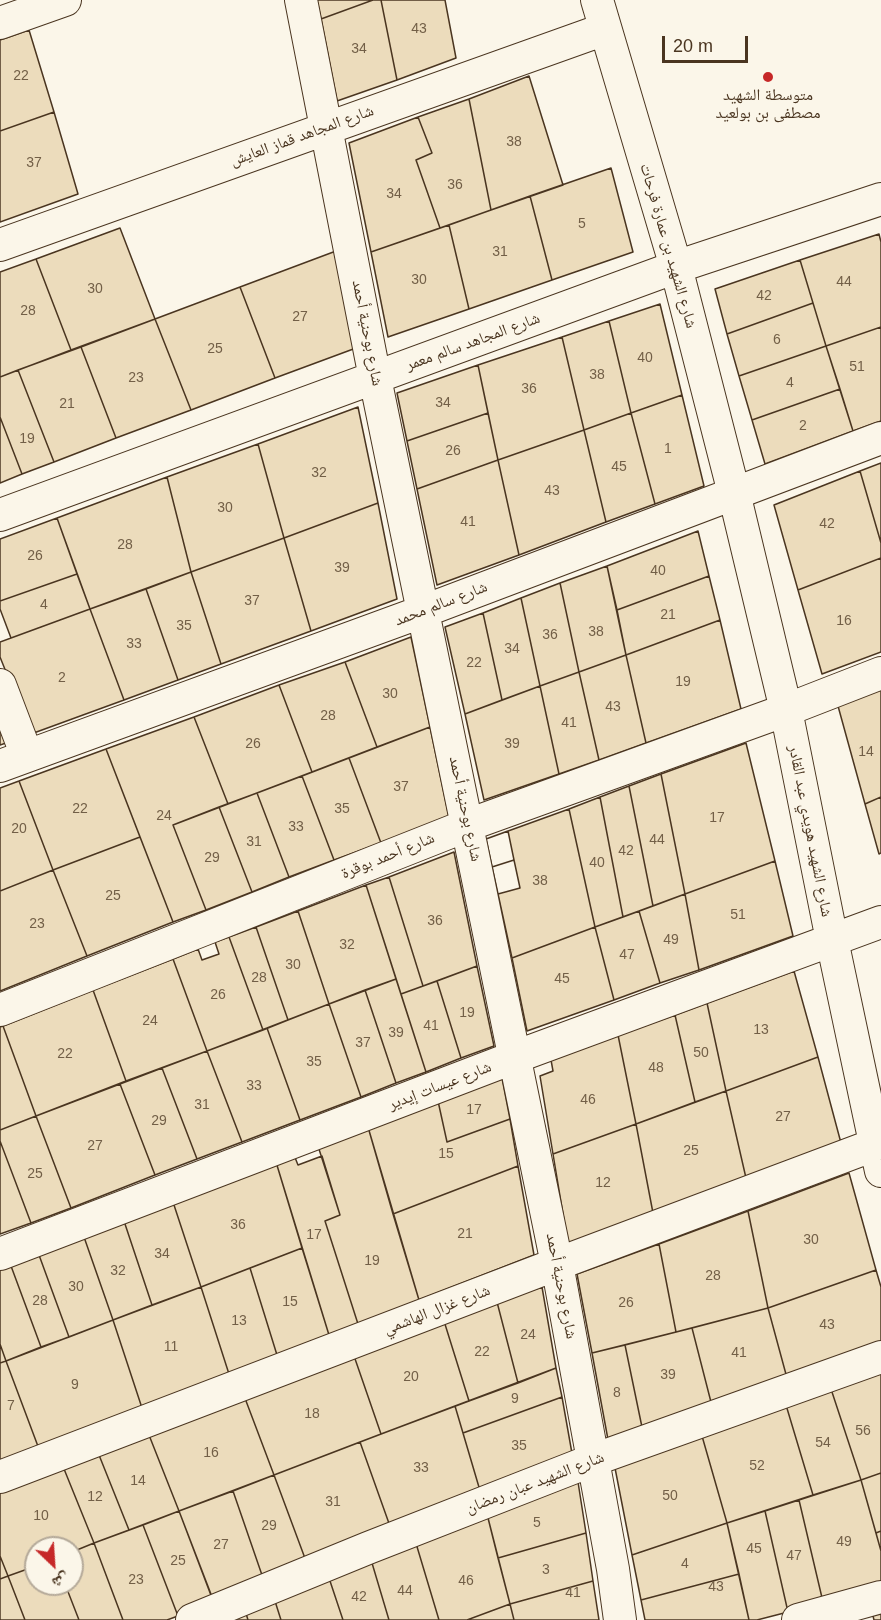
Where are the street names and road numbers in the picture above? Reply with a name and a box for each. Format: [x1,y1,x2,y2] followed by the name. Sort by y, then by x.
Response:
[228,101,376,171] street label: شارع المجاهد قماز العايش
[635,161,701,331] street label: شارع الشهيد بن عمارة فرحات
[347,279,387,387] street label: شارع بوحنية أحمد
[403,309,543,375] street label: شارع المجاهد سالم معمر
[392,578,490,630] street label: شارع سالم محمد
[784,743,836,919] street label: شارع الشهيد هويدي عبد القادر
[444,755,486,863] street label: شارع بوحنية أحمد
[338,829,438,883] street label: شارع أحمد بوقرة
[386,1058,494,1114] street label: شارع عيسات إيدير
[541,1232,581,1340] street label: شارع بوحنية أحمد
[381,1281,493,1339] street label: شارع غزال الهاشمي
[463,1448,607,1518] street label: شارع الشهيد عبان رمضان

